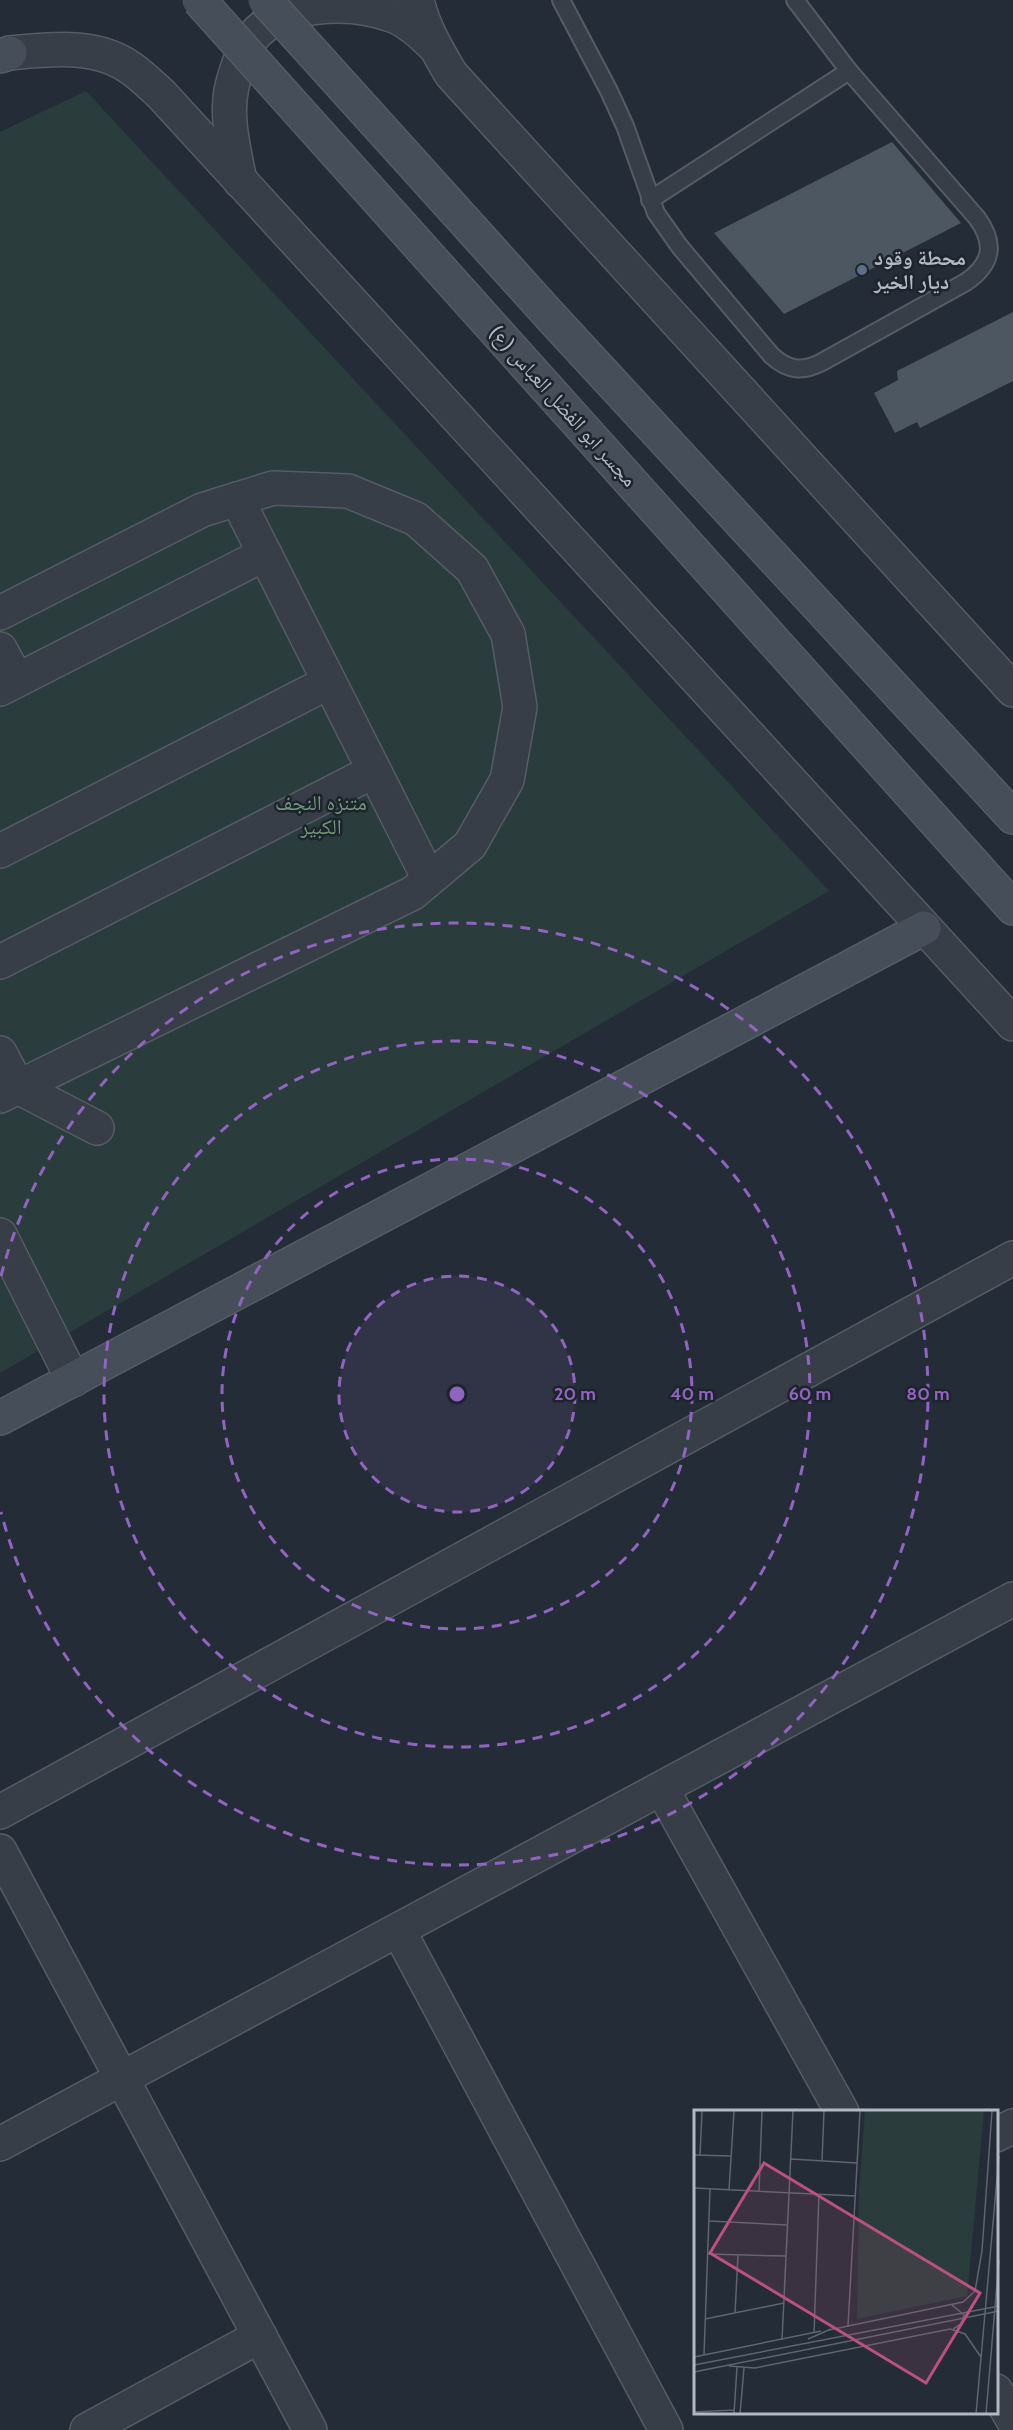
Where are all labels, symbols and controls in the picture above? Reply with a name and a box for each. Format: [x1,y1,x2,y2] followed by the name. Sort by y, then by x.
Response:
[873,245,966,294] place label: محطة وقود ديار الخير
[855,263,869,277] marker: محطة وقود ديار الخير
[484,320,642,492] street label: مجسر ابو الفضل العباس (ع)
[275,790,367,839] park label: متنزه النجف الكبير
[554,1383,596,1405] text: 20 m
[670,1383,714,1405] text: 40 m
[789,1383,831,1405] text: 60 m
[906,1383,950,1405] text: 80 m
[447,1384,467,1404] centre of rings
[694,2110,998,2415] inset map

